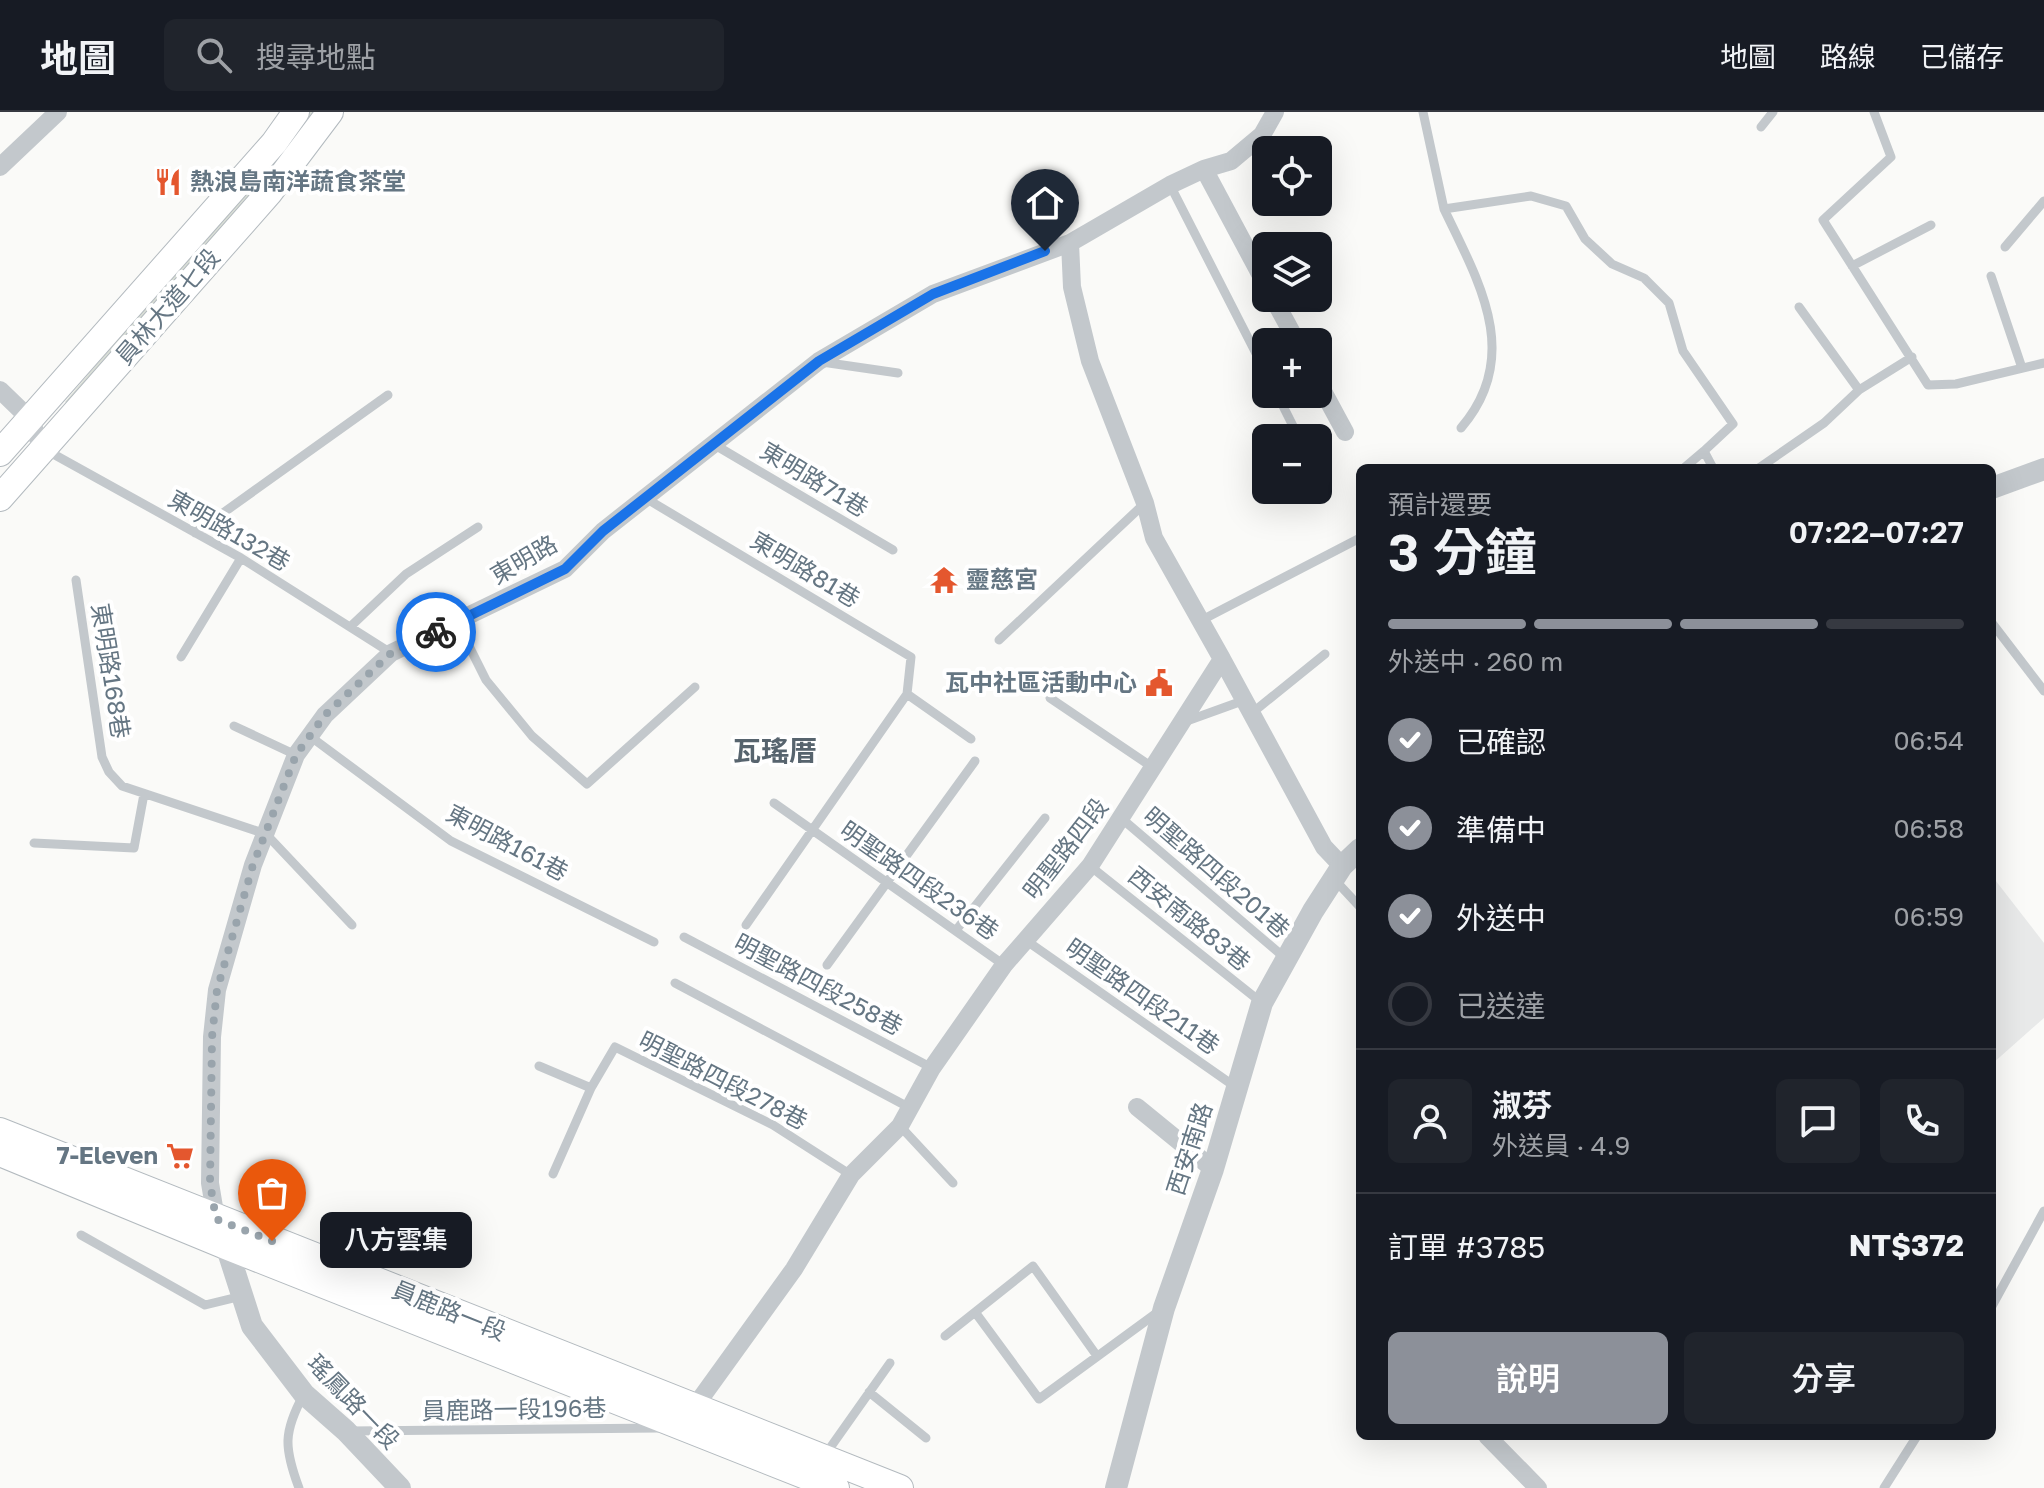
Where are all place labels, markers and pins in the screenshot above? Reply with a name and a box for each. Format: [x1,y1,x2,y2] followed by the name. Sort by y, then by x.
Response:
[190,166,406,195] place label: 熱浪島南洋蔬食茶堂
[153,167,183,197] restaurant icon: 熱浪島南洋蔬食茶堂
[1011,169,1079,251] pin
[966,564,1038,593] place label: 靈慈宮
[929,565,959,595] temple icon: 靈慈宮
[945,667,1137,696] place label: 瓦中社區活動中心
[1144,668,1174,698] public building icon: 瓦中社區活動中心
[57,1140,158,1169] place label: 7-Eleven
[165,1141,195,1171] supermarket icon: 7-Eleven
[238,1159,306,1241] pin
[320,1213,472,1269] callout: 八方雲集

